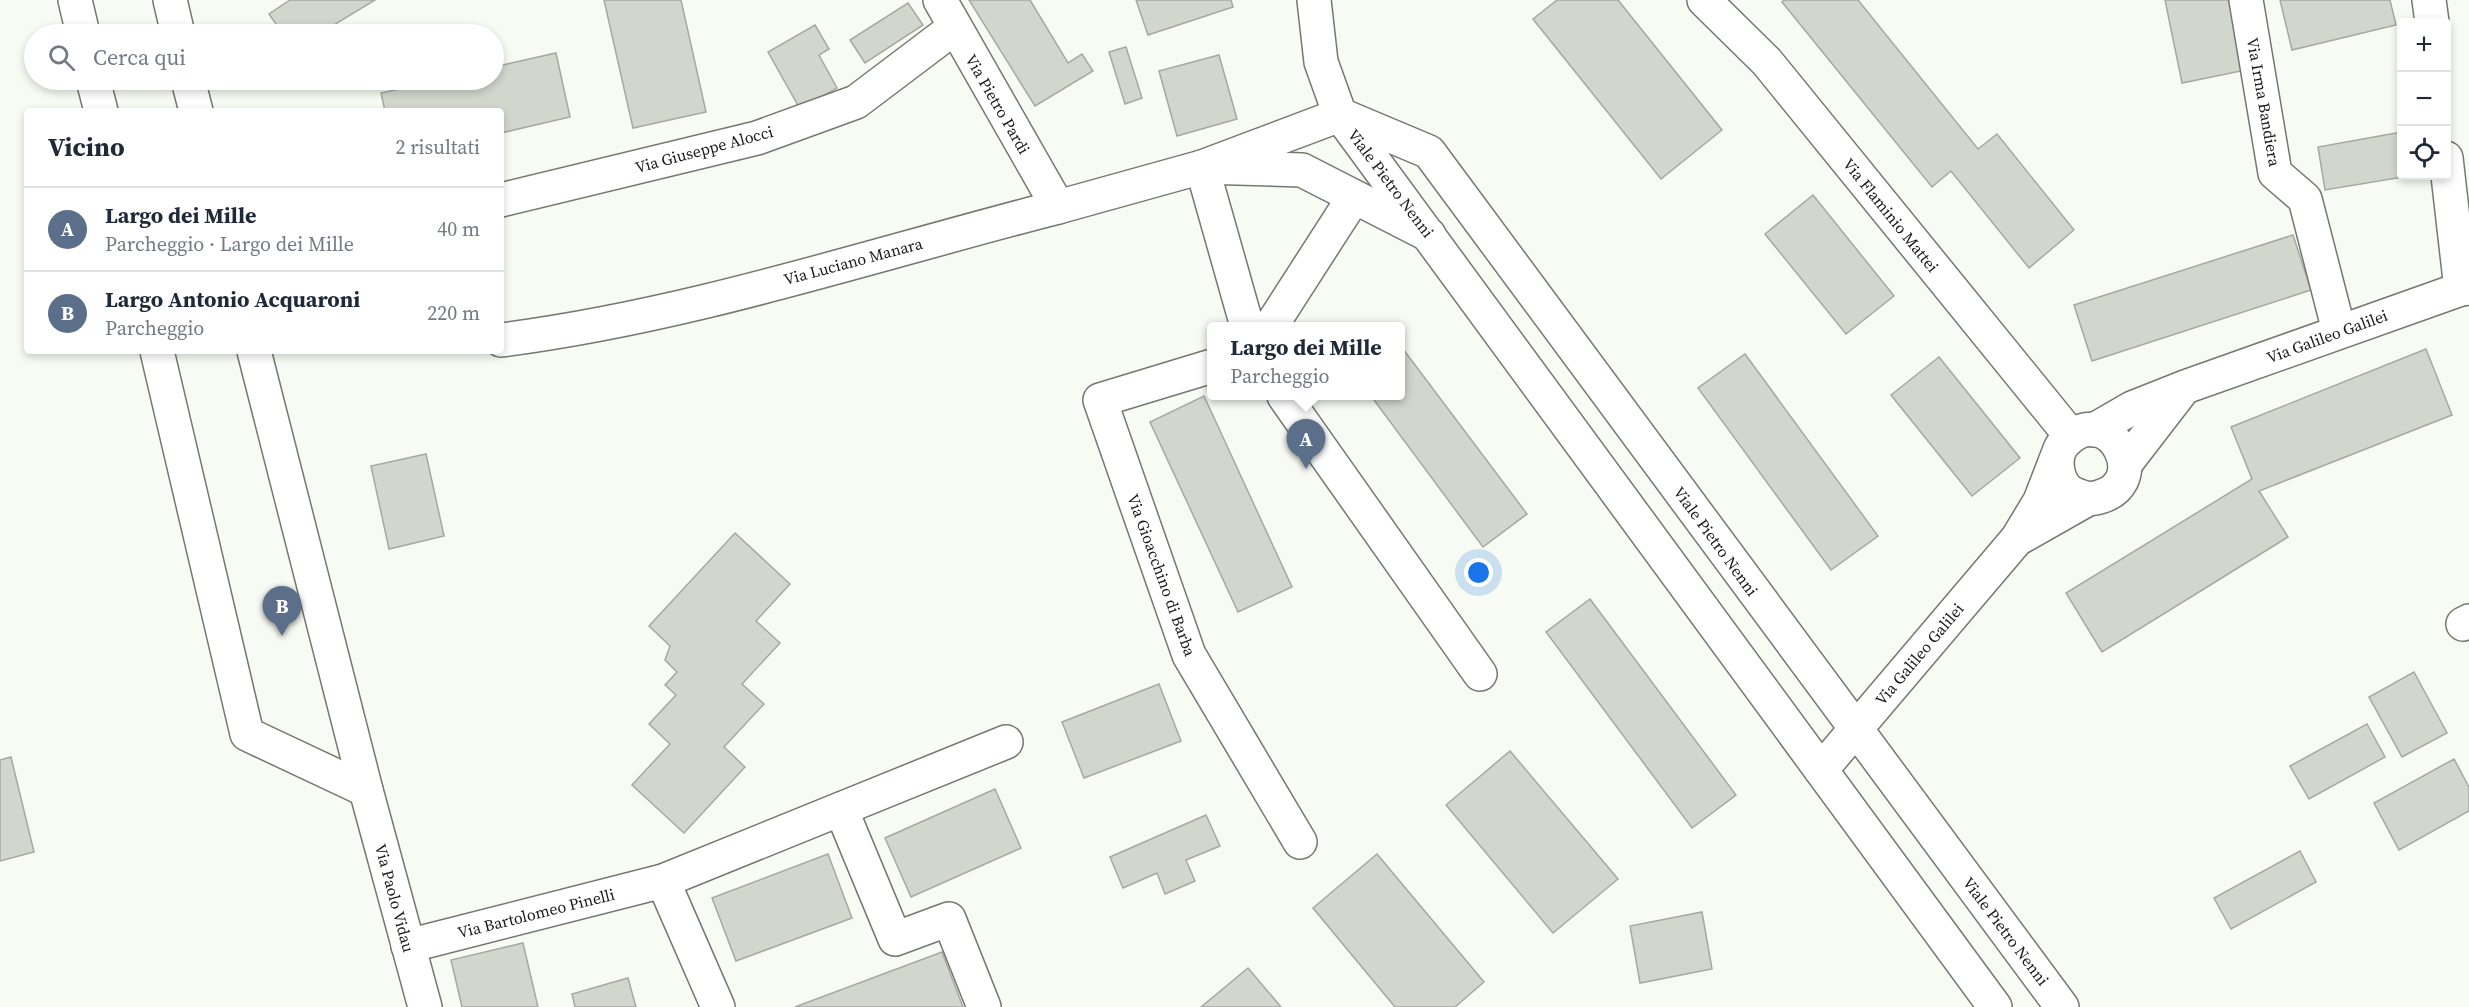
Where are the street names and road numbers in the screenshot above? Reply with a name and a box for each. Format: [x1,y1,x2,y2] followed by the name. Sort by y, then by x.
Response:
[2242,36,2286,169] street label: Via Irma Bandiera
[961,50,1036,158] street label: Via Pietro Pardi
[633,120,776,178] street label: Via Giuseppe Alocci
[1343,124,1439,242] street label: Viale Pietro Nenni
[1838,153,1944,277] street label: Via Flaminio Mattei
[781,232,926,290] street label: Via Luciano Manara
[2263,304,2391,368] street label: Via Galileo Galilei
[1669,482,1763,600] street label: Viale Pietro Nenni
[1122,491,1202,660] street label: Via Gioacchino di Barba
[1870,598,1968,710] street label: Via Galileo Galilei
[370,841,420,955] street label: Via Paolo Vidau
[1958,872,2054,990] street label: Viale Pietro Nenni
[455,883,617,943] street label: Via Bartolomeo Pinelli

